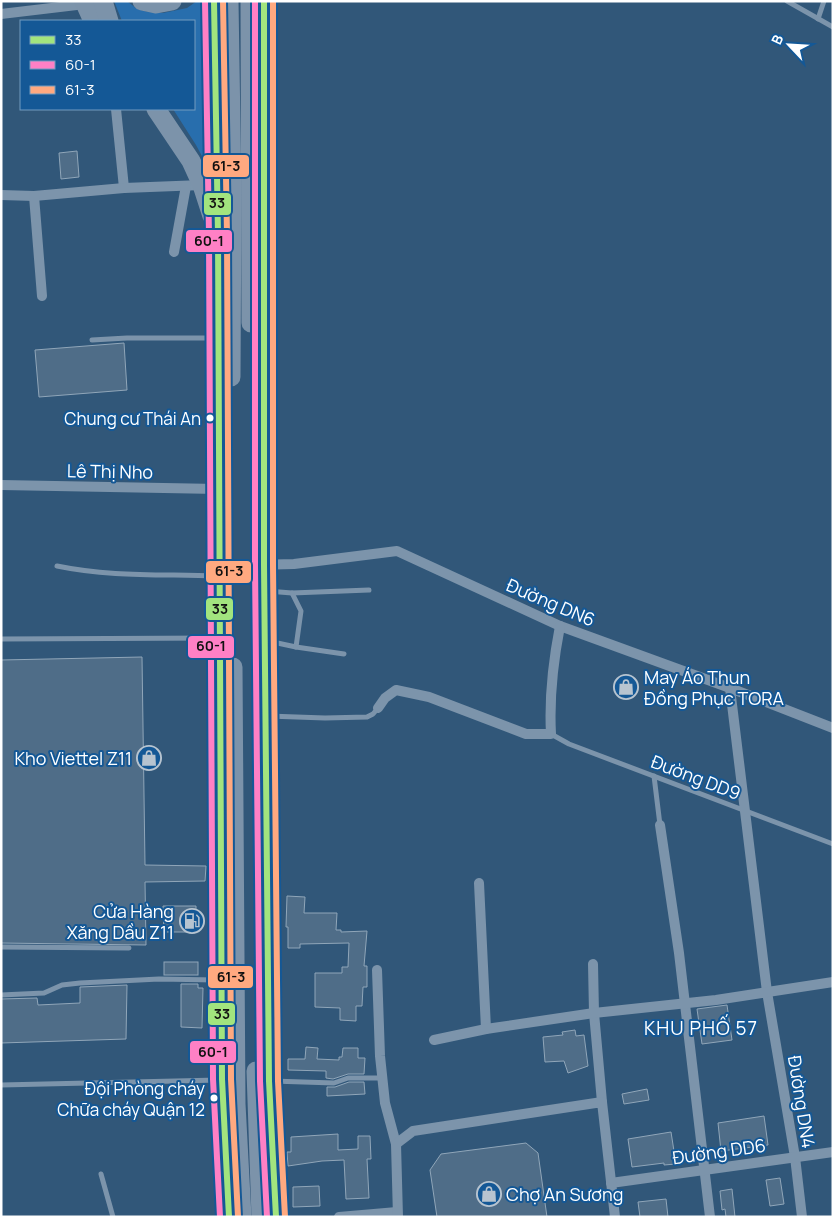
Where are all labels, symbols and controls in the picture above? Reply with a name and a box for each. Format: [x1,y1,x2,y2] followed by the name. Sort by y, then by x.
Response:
[20,20,195,110] legend
[764,20,814,70] north arrow
[65,29,82,50] text: 33
[766,31,787,47] text: B
[65,54,96,75] text: 60-1
[65,79,95,100] text: 61-3
[202,154,250,178] line badge: 61-3
[212,156,240,175] text: 61-3
[203,192,232,216] line badge: 33
[209,193,225,212] text: 33
[185,229,233,253] line badge: 60-1
[194,231,224,250] text: 60-1
[64,407,201,430] place label: Chung cư Thái An
[205,413,215,423] marker: Chung cư Thái An
[67,458,153,484] street label: Lê Thị Nho
[205,560,252,584] line badge: 61-3
[215,561,243,580] text: 61-3
[503,573,599,631] street label: Đường DN6
[205,597,234,621] line badge: 33
[212,599,228,618] text: 33
[187,635,235,659] line badge: 60-1
[196,636,226,655] text: 60-1
[644,665,785,710] place label: May Áo Thun Đồng Phục TORA
[613,674,639,700] shop icon: May Áo Thun Đồng Phục TORA
[136,745,162,771] shop icon: Kho Viettel Z11
[14,746,132,770] place label: Kho Viettel Z11
[648,749,744,805] street label: Đường DD9
[67,899,174,944] place label: Cửa Hàng Xăng Dầu Z11
[179,908,205,934] fuel station icon: Cửa Hàng Xăng Dầu Z11
[207,965,254,989] line badge: 61-3
[217,967,245,986] text: 61-3
[207,1002,236,1026] line badge: 33
[214,1004,230,1023] text: 33
[644,1013,758,1041] district label: KHU PHỐ 57
[189,1040,237,1064] line badge: 60-1
[198,1042,228,1061] text: 60-1
[783,1054,821,1150] street label: Đường DN4
[57,1077,205,1121] place label: Đội Phòng cháy Chữa cháy Quận 12
[209,1093,219,1103] marker: Đội Phòng cháy Chữa cháy Quận 12
[671,1133,767,1169] street label: Đường DD6
[476,1181,502,1207] shop icon: Chợ An Sương
[506,1182,623,1206] place label: Chợ An Sương

